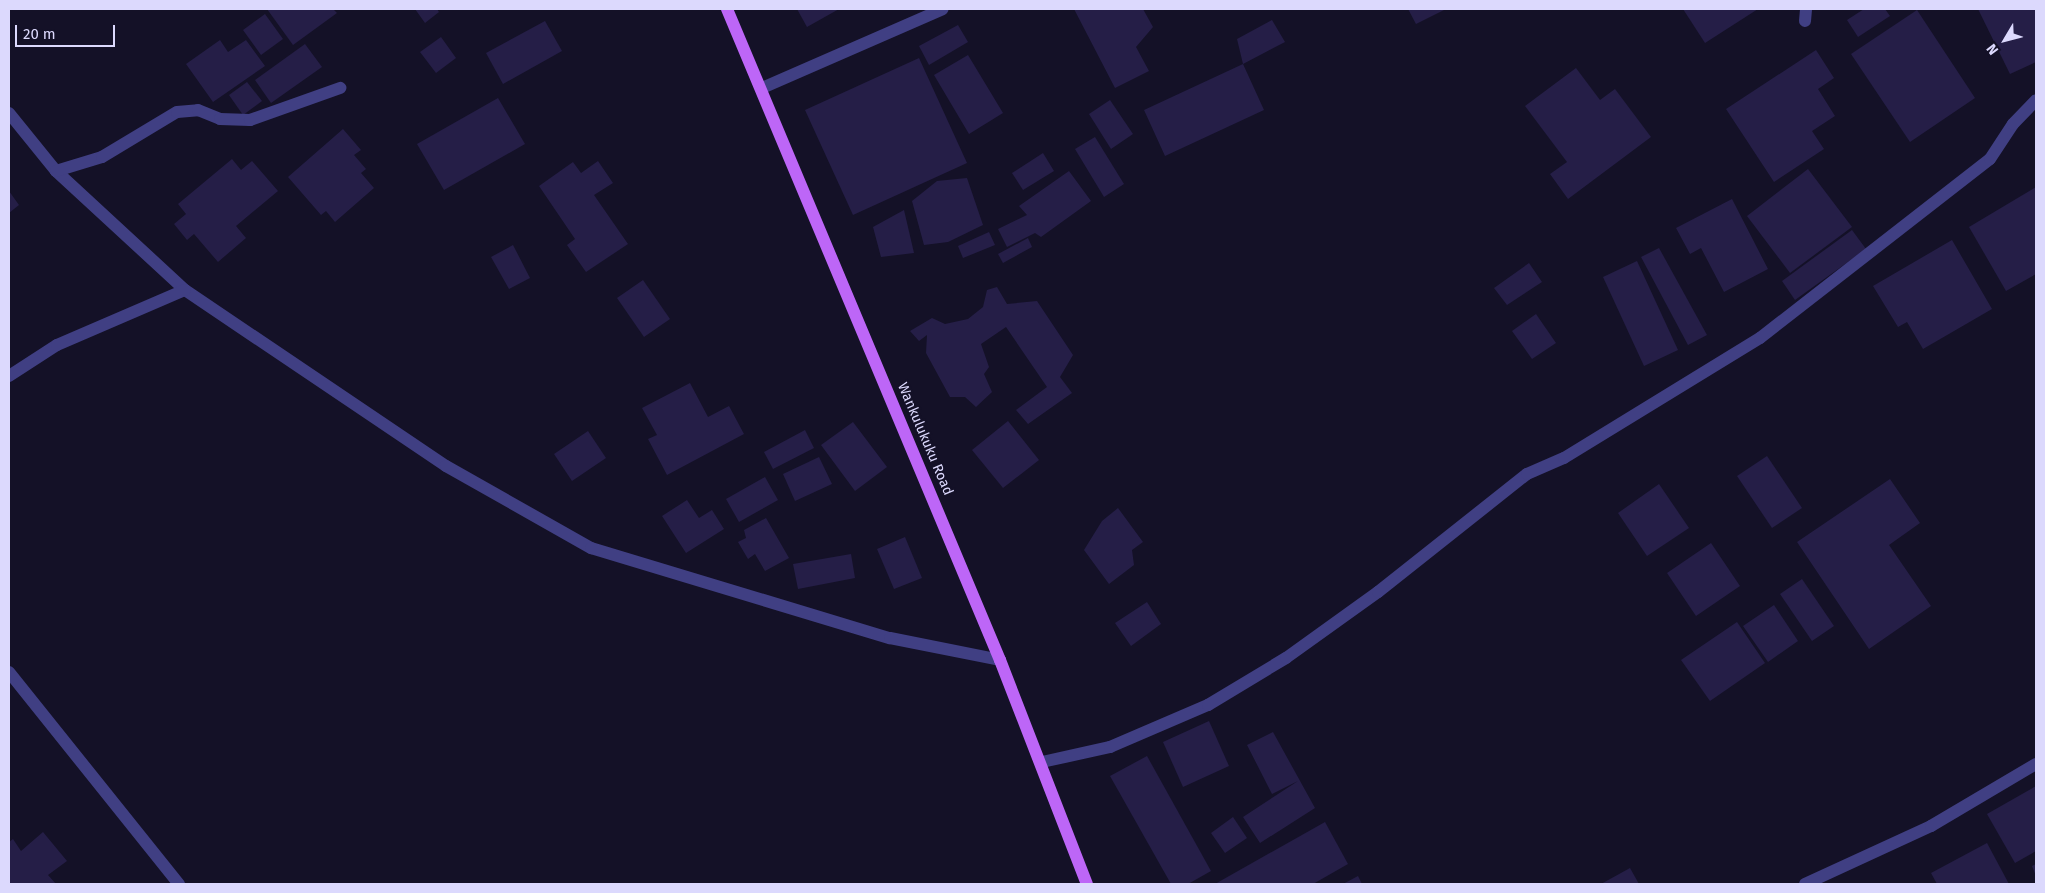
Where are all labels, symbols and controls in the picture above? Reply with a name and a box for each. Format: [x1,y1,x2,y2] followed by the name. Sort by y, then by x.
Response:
[18,15,118,47] scale bar
[1980,15,2030,65] north arrow
[23,25,56,43] text: 20 m
[1983,41,2002,58] text: N
[894,380,956,498] street label: Wankulukuku Road

